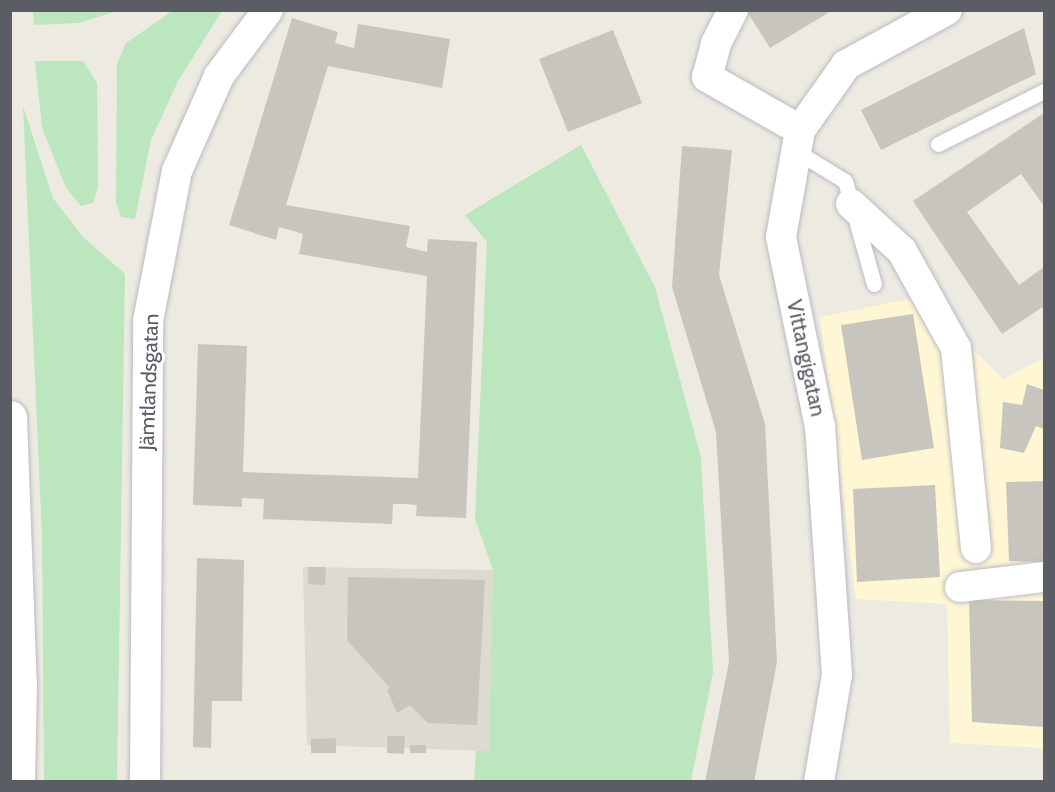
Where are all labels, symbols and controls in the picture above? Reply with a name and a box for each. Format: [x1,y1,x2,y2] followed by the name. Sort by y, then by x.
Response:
[781,297,831,419] street label: Vittangigatan
[134,313,164,451] street label: Jämtlandsgatan

